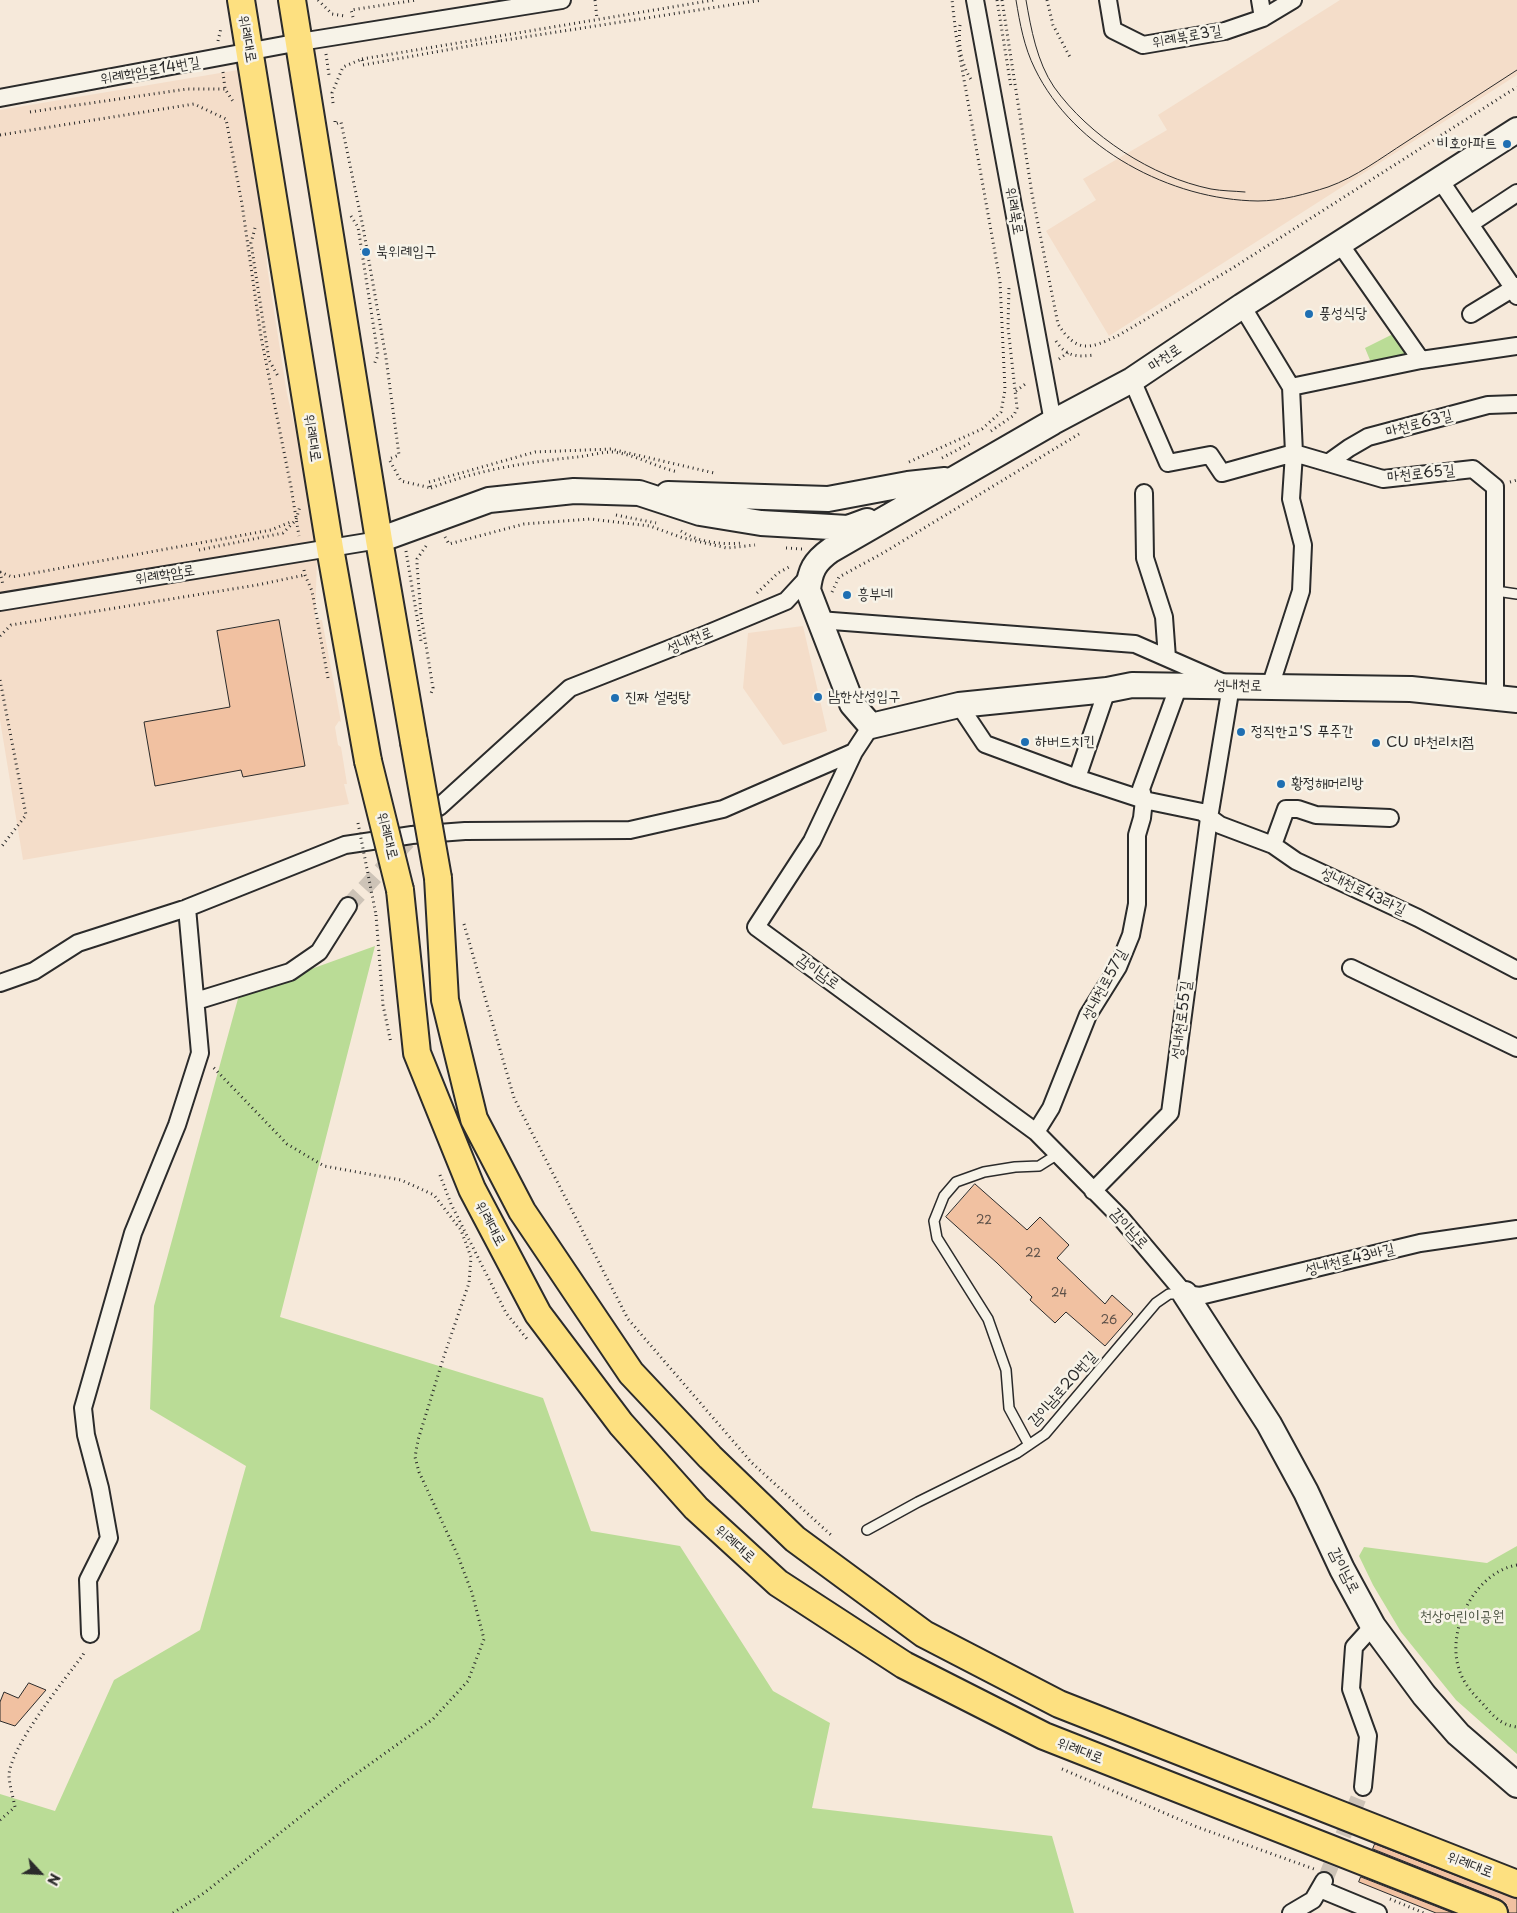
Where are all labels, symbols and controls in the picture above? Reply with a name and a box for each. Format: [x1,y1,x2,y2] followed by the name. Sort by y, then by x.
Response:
[234,14,260,64] street label: 위례대로
[1151,22,1223,52] street label: 위례북로3길
[99,53,201,89] street label: 위례학암로14번길
[1437,135,1497,153] place label: 비호아파트
[1501,138,1513,150] marker: 비호아파트
[1001,186,1027,236] street label: 위례북로
[376,243,436,261] place label: 북위례입구
[360,246,372,258] marker: 북위례입구
[1319,305,1367,323] place label: 풍성식당
[1303,308,1315,320] marker: 풍성식당
[1145,340,1185,376] street label: 마천로
[1384,406,1454,442] street label: 마천로63길
[299,413,325,463] street label: 위례대로
[1386,461,1456,487] street label: 마천로65길
[134,561,196,589] street label: 위례학암로
[857,586,893,604] place label: 흥부네
[841,589,853,601] marker: 흥부네
[664,624,716,658] street label: 성내천로
[1214,677,1262,695] street label: 성내천로
[828,688,900,706] place label: 남한산성입구
[625,689,690,707] place label: 진짜 설렁탕
[812,691,824,703] marker: 남한산성입구
[609,692,621,704] marker: 진짜 설렁탕
[1251,723,1353,741] place label: 정직한고'S 푸주간
[1235,726,1247,738] marker: 정직한고'S 푸주간
[1035,733,1095,751] place label: 하버드치킨
[1386,734,1474,752] place label: CU 마천리치점
[1019,736,1031,748] marker: 하버드치킨
[1370,737,1382,749] marker: CU 마천리치점
[1291,775,1363,793] place label: 황정해머리방
[1275,778,1287,790] marker: 황정해머리방
[372,810,402,862] street label: 위례대로
[1318,864,1408,920] street label: 성내천로43라길
[1079,946,1131,1024] street label: 성내천로57길
[793,951,843,993] street label: 감이남로
[1168,980,1196,1060] street label: 성내천로55길
[471,1198,509,1250] street label: 위례대로
[1106,1205,1152,1253] street label: 감이남로
[976,1214,992,1228] house number: 22
[1303,1240,1397,1280] street label: 성내천로43바길
[1025,1247,1041,1261] house number: 22
[1051,1287,1067,1301] house number: 24
[1101,1314,1117,1328] house number: 26
[1025,1348,1101,1430] street label: 감이남로20번길
[711,1521,759,1567] street label: 위례대로
[1325,1545,1363,1597] street label: 감이남로
[1420,1608,1504,1626] park label: 천상어린이공원
[1054,1734,1106,1768] street label: 위례대로
[15,1848,65,1898] north arrow
[1444,1848,1496,1882] street label: 위례대로
[42,1870,66,1889] text: N

